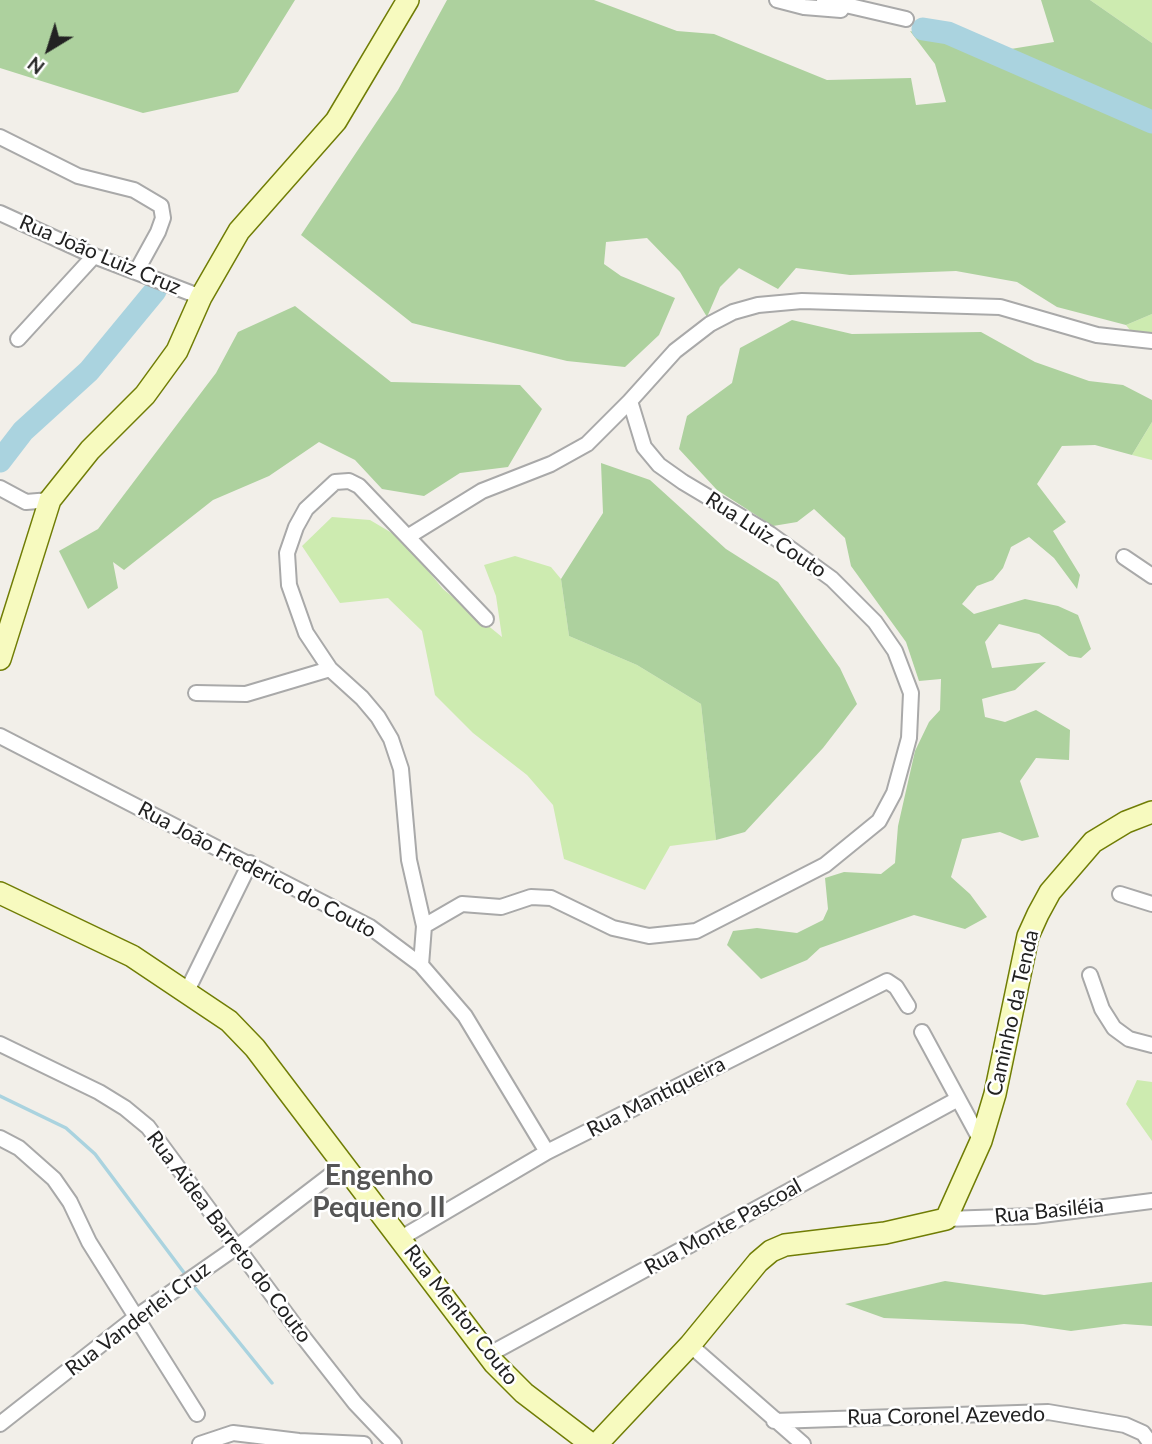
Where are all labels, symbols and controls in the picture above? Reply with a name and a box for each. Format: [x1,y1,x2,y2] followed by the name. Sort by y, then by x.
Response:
[14,14,84,84] north arrow
[23,52,49,80] text: N
[15,210,185,300] street label: Rua João Luiz Cruz
[701,487,831,583] street label: Rua Luiz Couto
[134,796,380,944] street label: Rua João Frederico do Couto
[982,927,1044,1099] street label: Caminho da Tenda
[583,1051,729,1143] street label: Rua Mantiqueira
[141,1126,317,1348] street label: Rua Aidea Barreto do Couto
[312,1159,446,1225] district label: Engenho Pequeno II
[640,1173,806,1281] street label: Rua Monte Pascoal
[993,1193,1105,1229] street label: Rua Basiléia
[398,1240,524,1390] street label: Rua Mentor Couto
[61,1256,215,1382] street label: Rua Vanderlei Cruz
[847,1402,1045,1430] street label: Rua Coronel Azevedo

